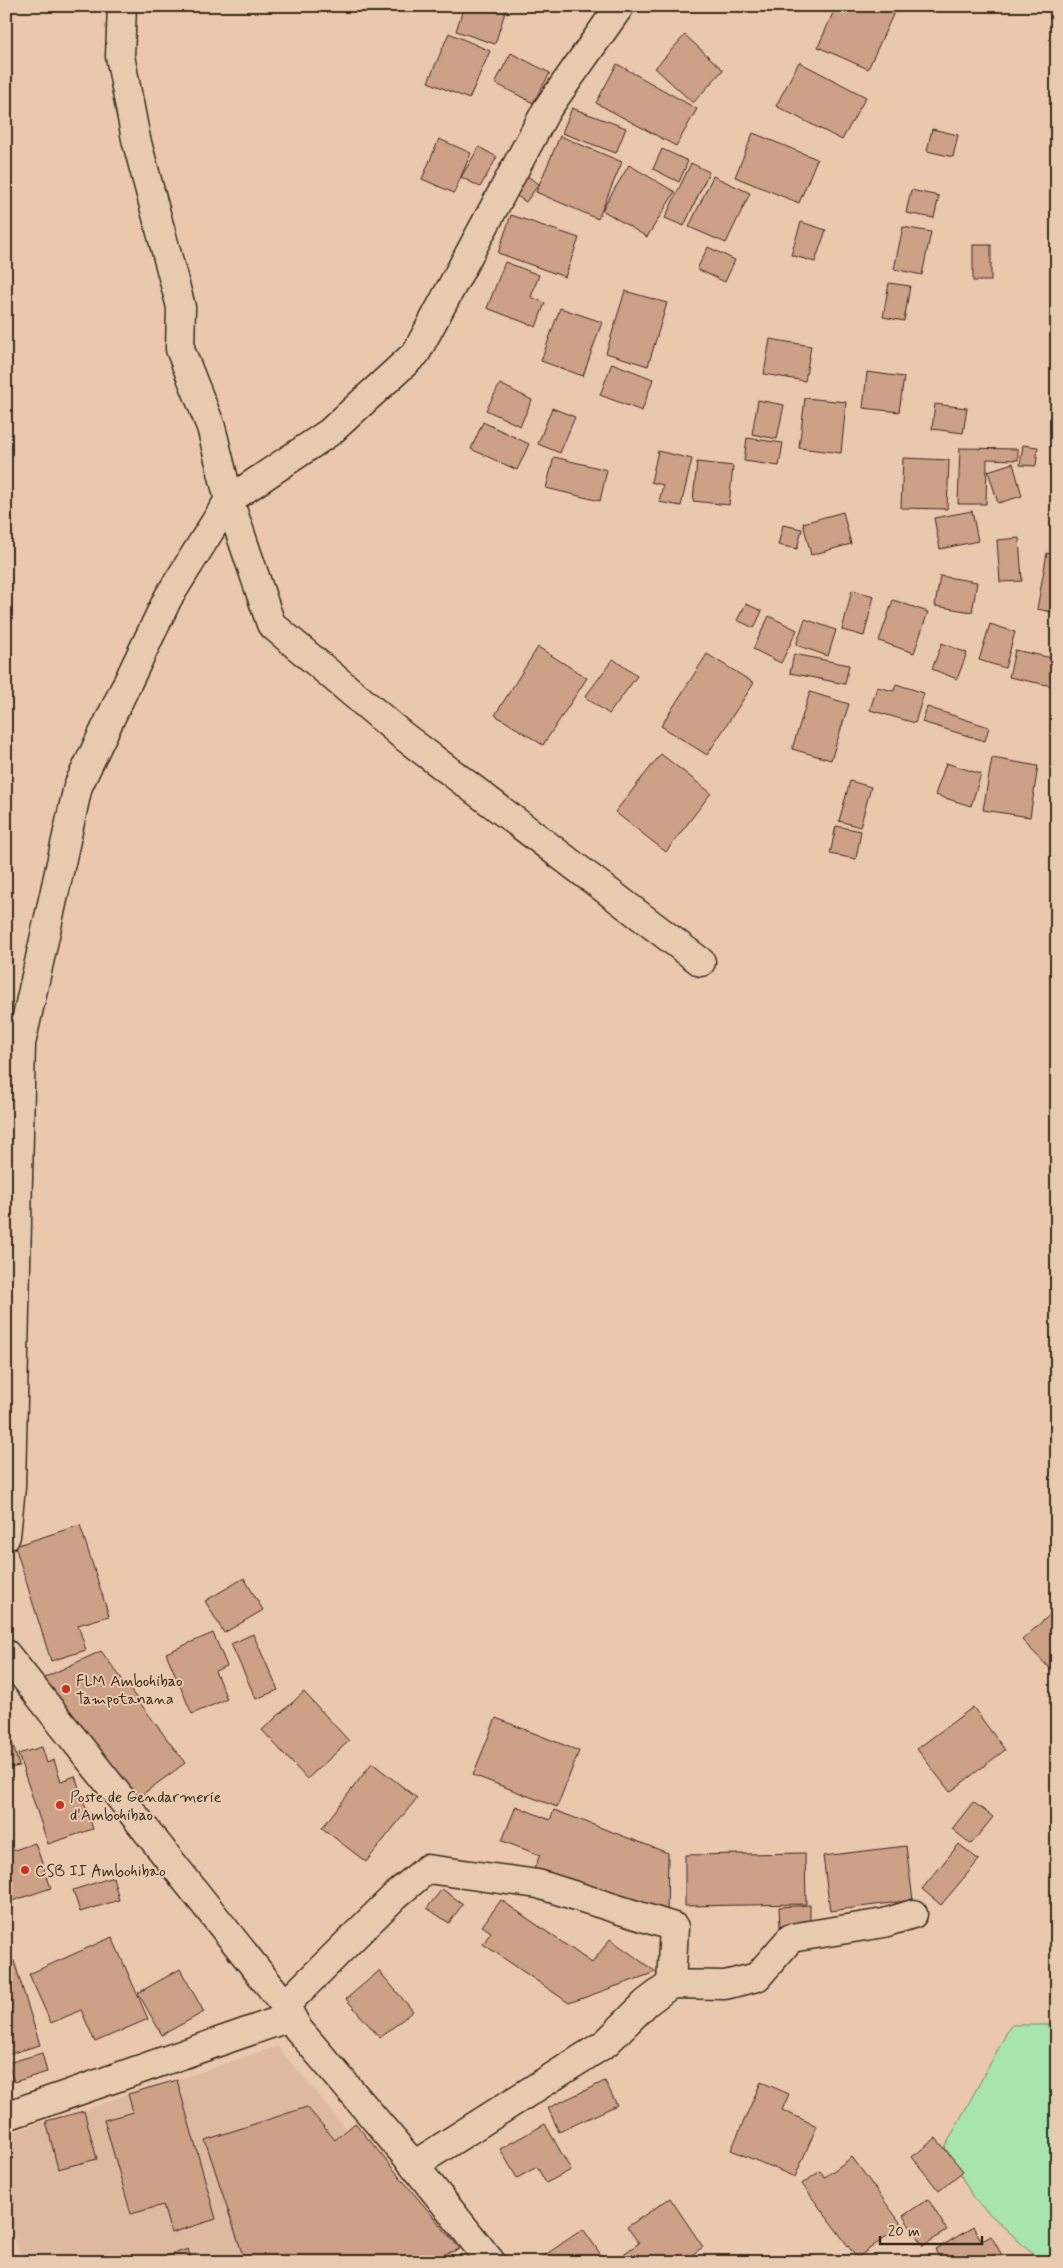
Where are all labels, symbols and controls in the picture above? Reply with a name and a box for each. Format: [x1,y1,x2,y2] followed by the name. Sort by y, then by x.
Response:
[76,1671,183,1710] place label: FLM Ambohibao Tampotanana
[60,1683,72,1695] marker: FLM Ambohibao Tampotanana
[70,1787,221,1826] place label: Poste de Gendarmerie d'Ambohibao
[54,1799,66,1811] marker: Poste de Gendarmerie d'Ambohibao
[35,1861,166,1882] place label: CSB II Ambohibao
[19,1864,31,1876] marker: CSB II Ambohibao
[880,2213,983,2245] scale bar
[888,2222,920,2242] text: 20 m

